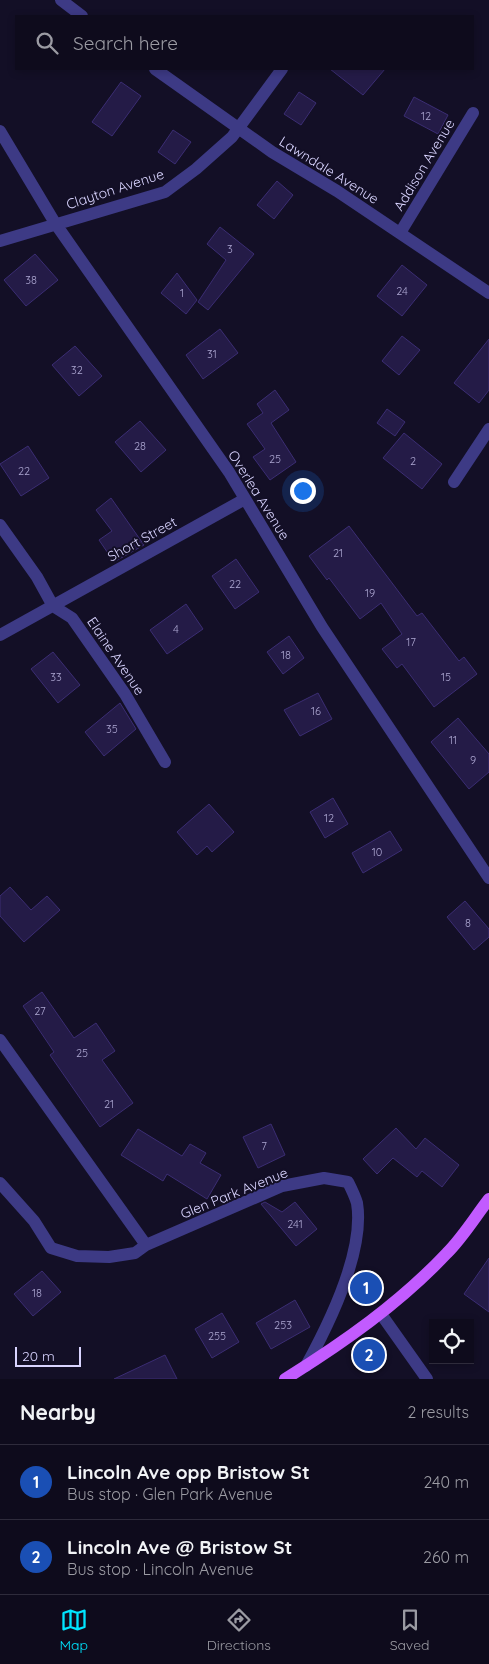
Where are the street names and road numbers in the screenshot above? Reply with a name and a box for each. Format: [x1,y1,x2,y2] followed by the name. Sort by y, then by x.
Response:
[390,116,458,214] street label: Addison Avenue
[276,132,382,208] street label: Lawndale Avenue
[64,165,166,213] street label: Clayton Avenue
[224,447,294,543] street label: Overlea Avenue
[104,512,180,565] street label: Short Street
[83,614,149,699] street label: Elaine Avenue
[178,1163,290,1223] street label: Glen Park Avenue

